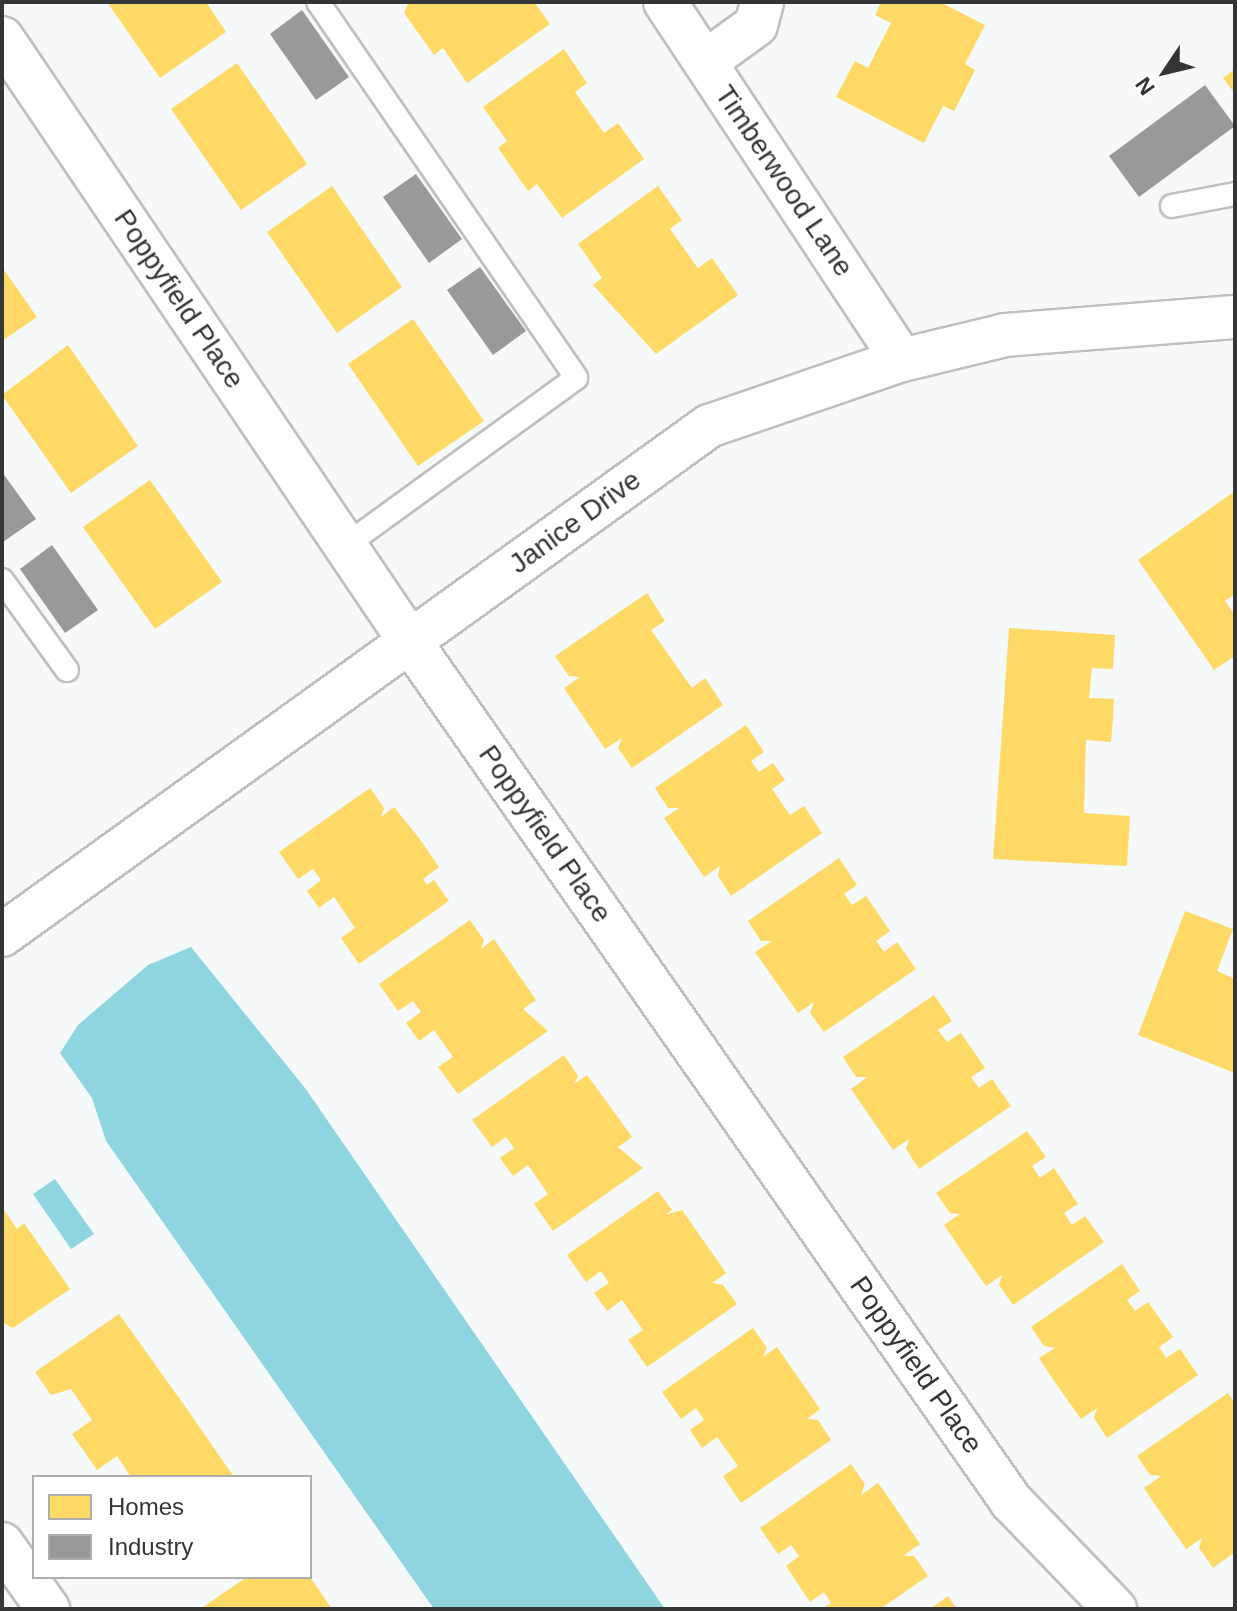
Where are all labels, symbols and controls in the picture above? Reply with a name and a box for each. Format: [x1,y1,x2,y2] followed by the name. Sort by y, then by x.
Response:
[1125,32,1205,112] north arrow
[1130,72,1160,100] text: N
[708,79,860,283] street label: Timberwood Lane
[107,203,251,395] street label: Poppyfield Place
[503,463,647,581] street label: Janice Drive
[471,739,619,929] street label: Poppyfield Place
[842,1270,990,1460] street label: Poppyfield Place
[32,1475,312,1579] legend
[108,1493,184,1520] text: Homes
[108,1533,193,1560] text: Industry

